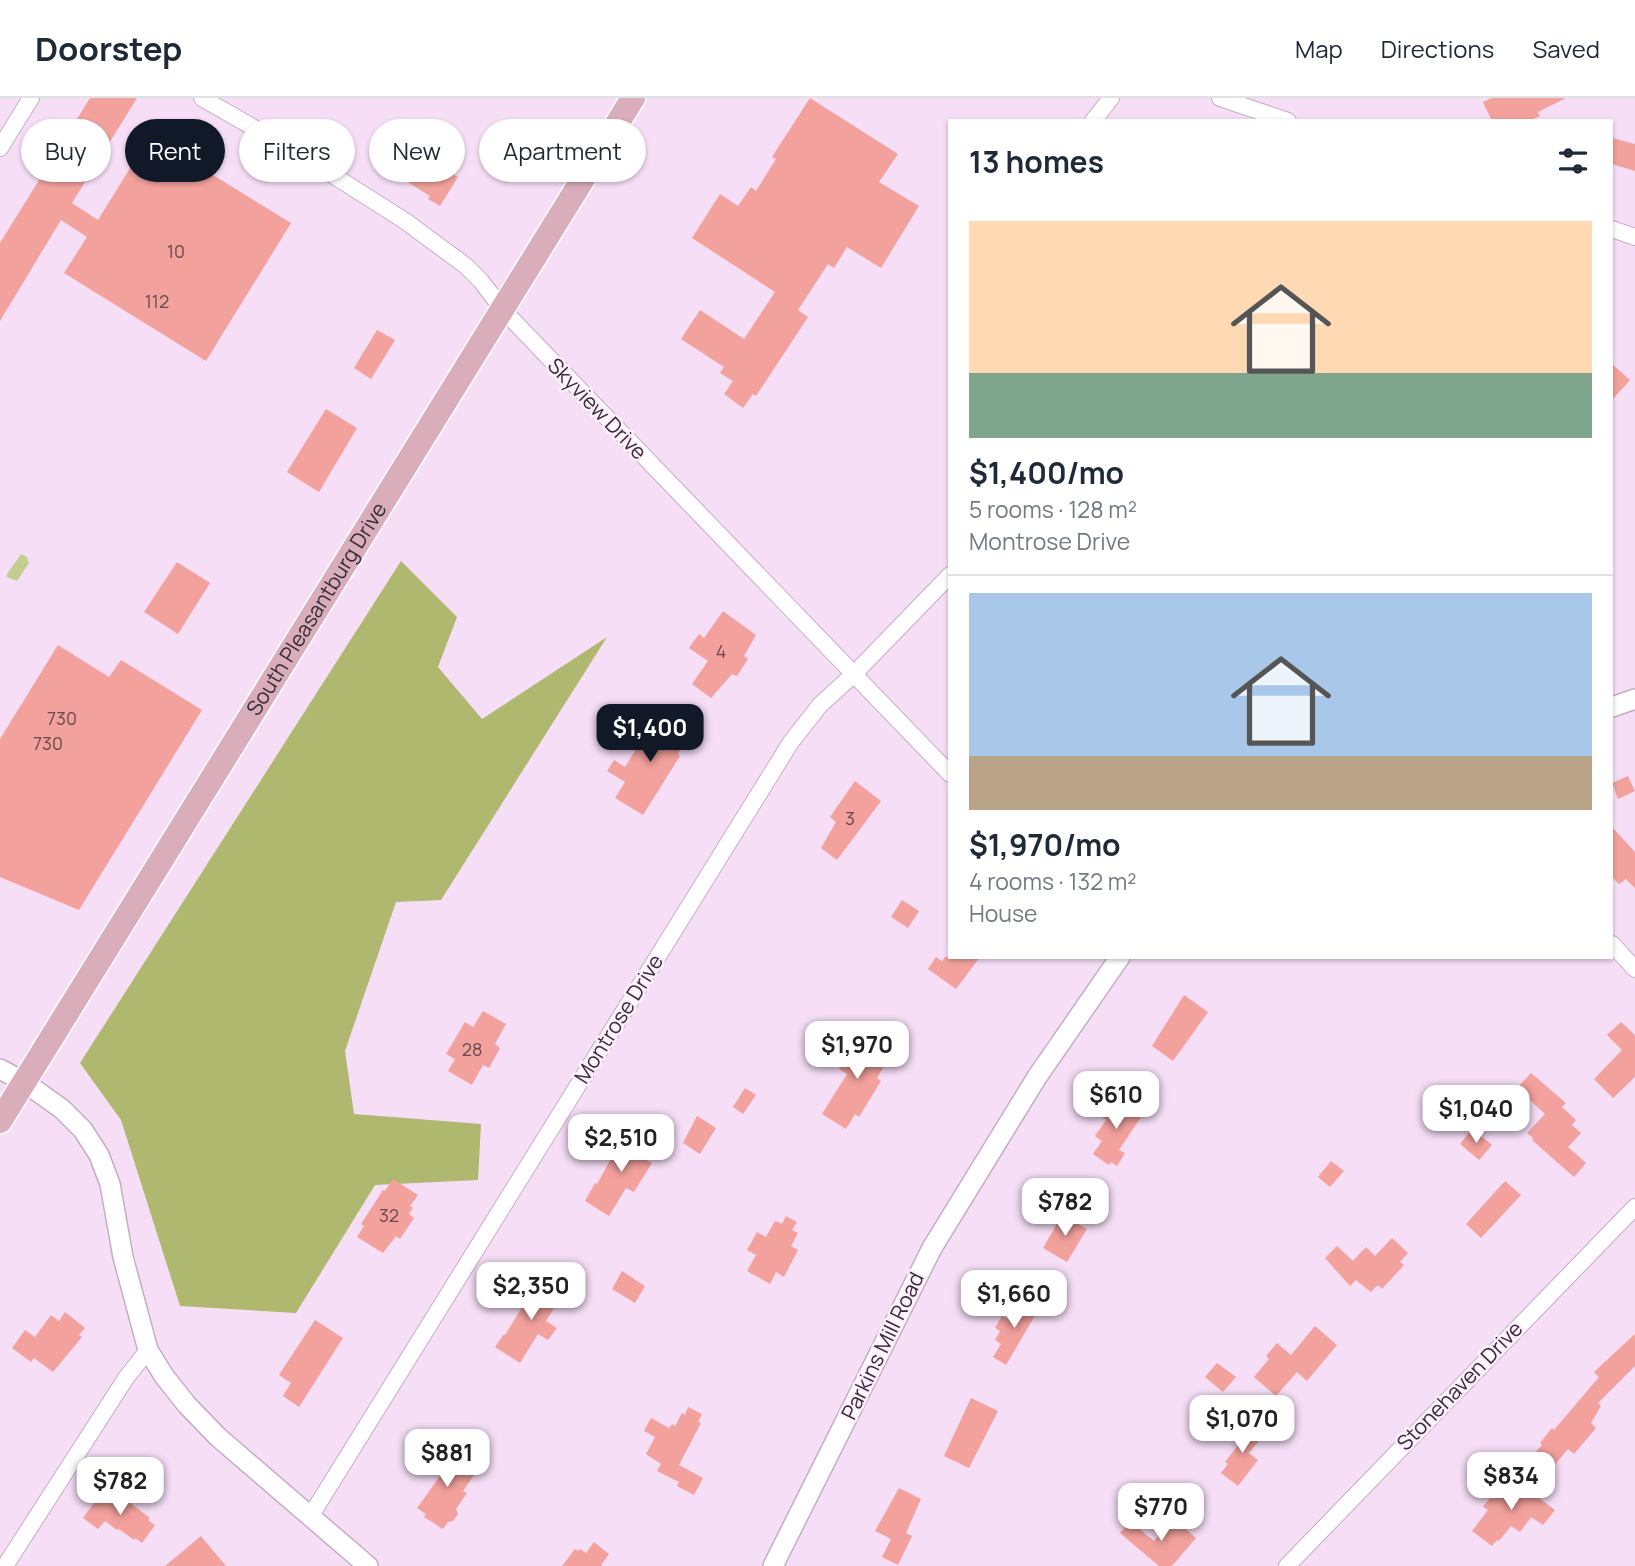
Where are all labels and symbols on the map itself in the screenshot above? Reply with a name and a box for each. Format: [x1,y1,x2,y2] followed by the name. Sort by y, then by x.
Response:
[167,239,185,263] house number: 10
[145,289,169,313] house number: 112
[542,351,653,465] street label: Skyview Drive
[239,497,392,720] street label: South Pleasantburg Drive
[716,639,726,663] house number: 4
[593,704,707,764] pin: $1,400
[47,706,77,730] house number: 730
[33,731,63,755] house number: 730
[845,806,855,830] house number: 3
[567,949,669,1088] street label: Montrose Drive
[800,1021,914,1081] pin: $1,970
[462,1037,482,1061] house number: 28
[1075,1072,1157,1131] pin: $610
[1419,1086,1533,1145] pin: $1,040
[564,1114,678,1174] pin: $2,510
[1024,1178,1106,1238] pin: $782
[379,1203,399,1227] house number: 32
[474,1262,588,1322] pin: $2,350
[834,1267,930,1424] street label: Parkins Mill Road
[957,1270,1071,1330] pin: $1,660
[1390,1315,1528,1456] street label: Stonehaven Drive
[1185,1396,1299,1455] pin: $1,070
[406,1430,488,1489] pin: $881
[1470,1452,1552,1512] pin: $834
[79,1458,161,1517] pin: $782
[1120,1484,1202,1543] pin: $770

